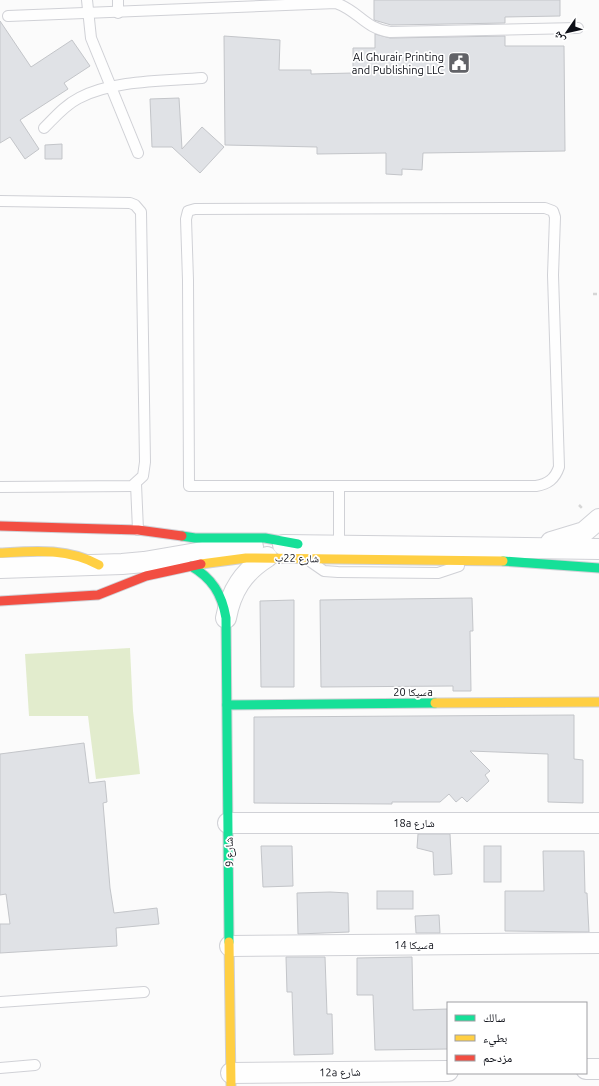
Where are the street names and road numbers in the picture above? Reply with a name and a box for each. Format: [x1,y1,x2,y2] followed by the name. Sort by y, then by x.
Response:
[275,552,319,565] street label: شارع 22ب
[393,686,433,698] street label: سيكا 20a
[393,817,435,830] street label: 18a شارع
[223,837,236,867] street label: شارع 9
[394,939,434,951] street label: سيكا 14a
[319,1066,361,1079] street label: 12a شارع

